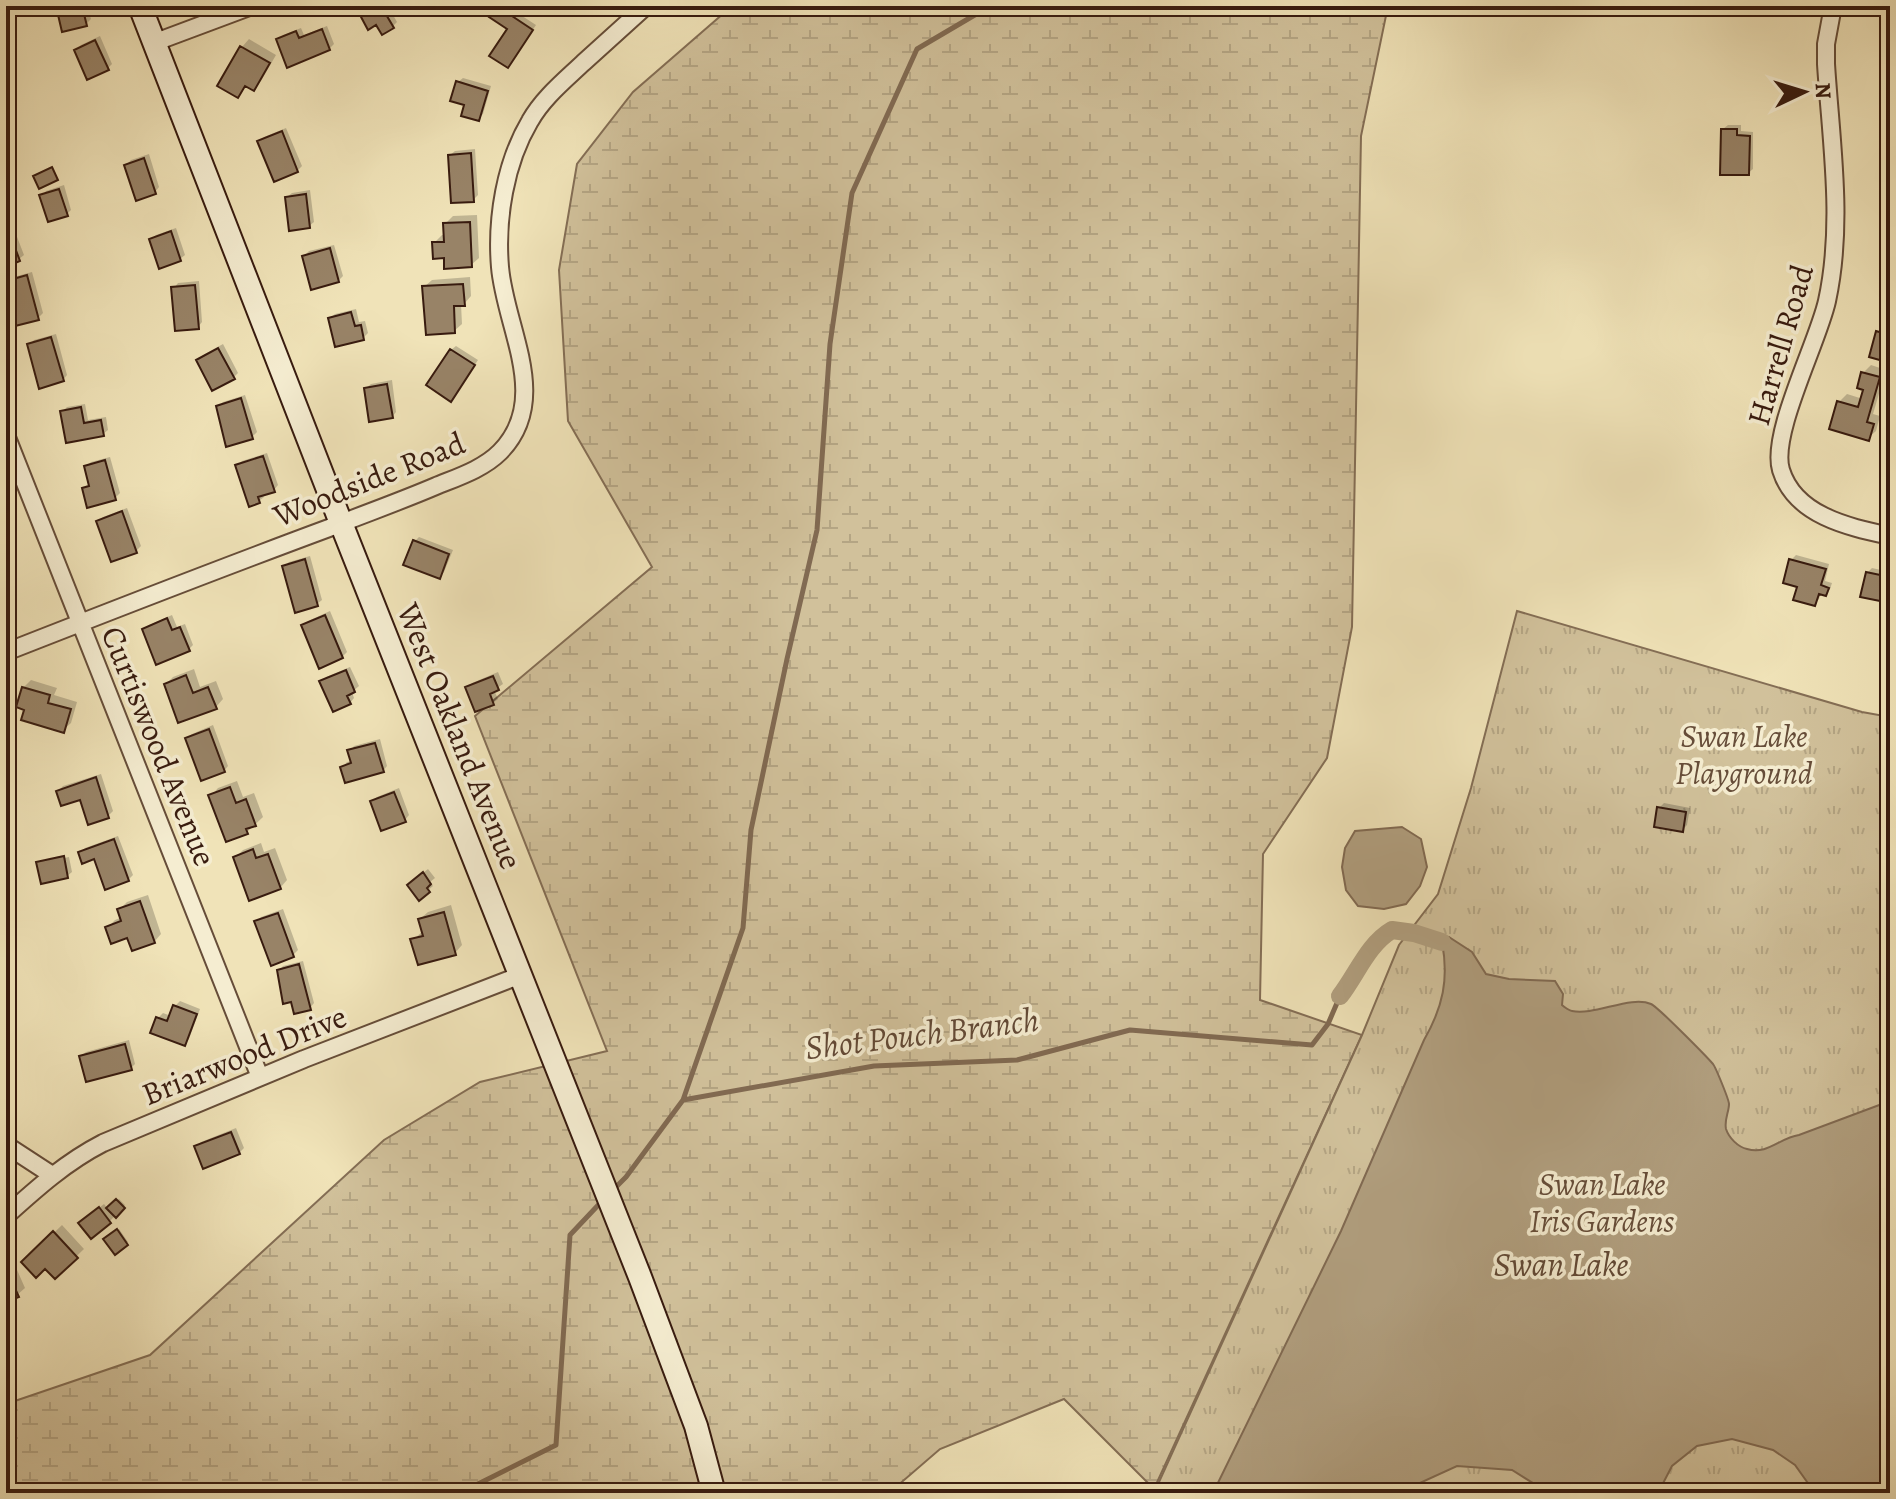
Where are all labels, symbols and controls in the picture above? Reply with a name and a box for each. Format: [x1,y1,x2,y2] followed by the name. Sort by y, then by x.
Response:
[1764,52,1844,132] north arrow
[1807,82,1838,100] text: N
[1736,259,1824,431] street label: Harrell Road
[266,420,472,538] street label: Woodside Road
[386,595,534,876] street label: West Oakland Avenue
[91,620,227,872] street label: Curtiswood Avenue
[1675,714,1813,795] park label: Swan Lake Playground
[135,994,353,1116] street label: Briarwood Drive
[803,996,1042,1071] water label: Shot Pouch Branch
[1530,1162,1675,1243] park label: Swan Lake Iris Gardens
[1493,1241,1629,1288] water label: Swan Lake

